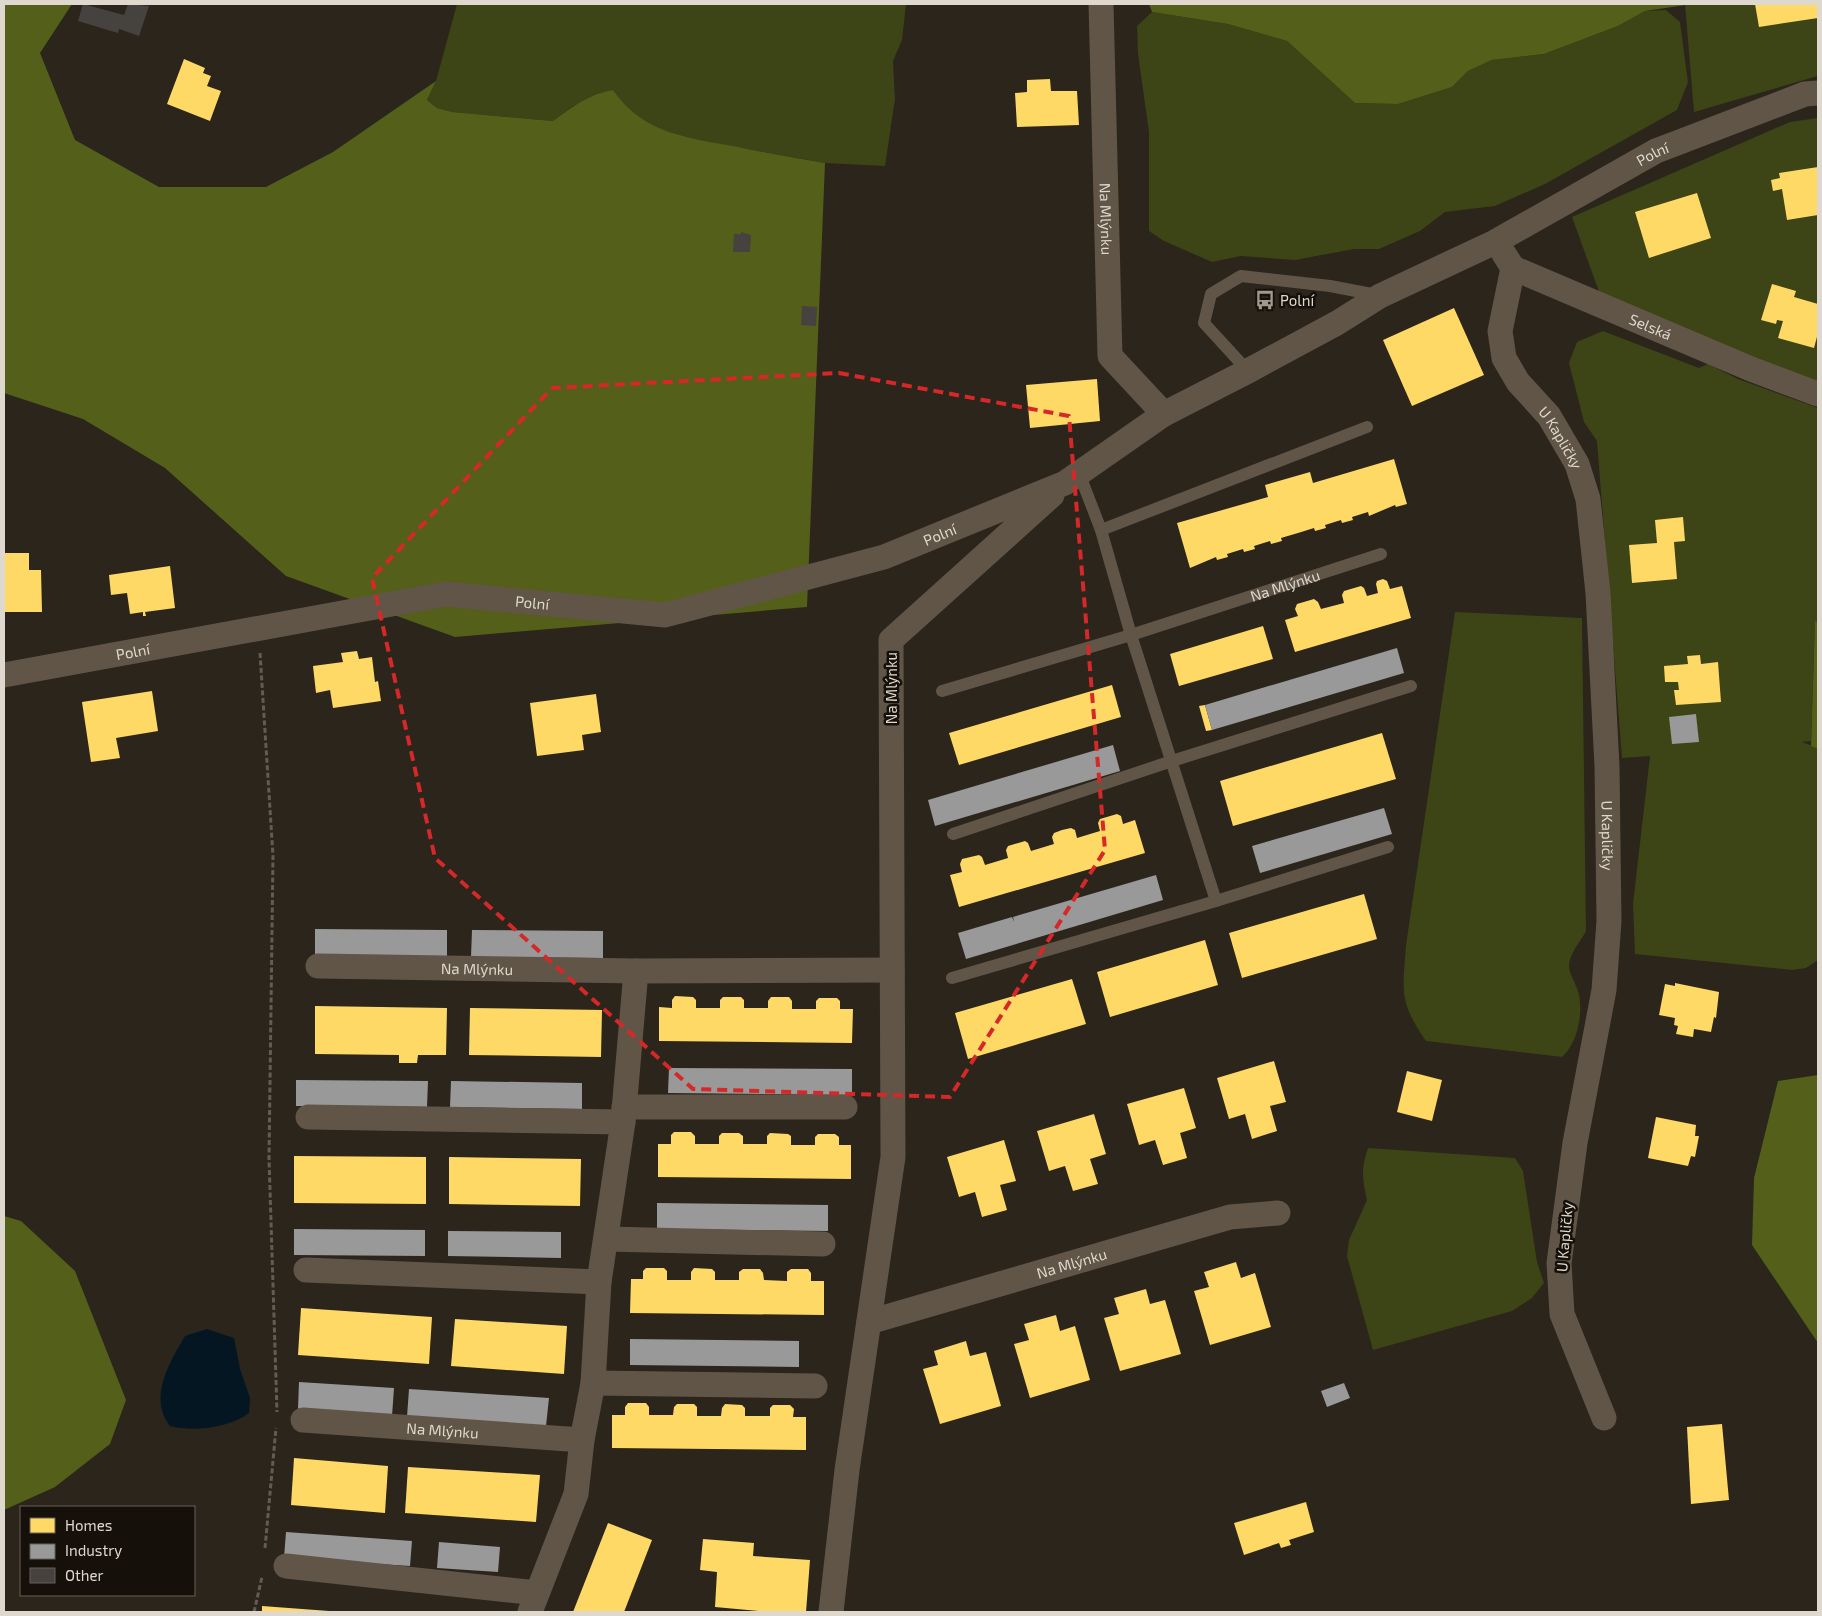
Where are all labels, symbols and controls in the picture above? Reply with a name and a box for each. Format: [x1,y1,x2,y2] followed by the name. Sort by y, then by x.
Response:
[1633,138,1672,169] street label: Polní
[1097,183,1116,255] street label: Na Mlýnku
[1254,289,1276,311] bus stop icon: Polní
[1280,291,1315,309] place label: Polní
[1627,309,1674,343] street label: Selská
[1535,402,1587,471] street label: U Kapličky
[920,519,960,549] street label: Polní
[1248,565,1322,605] street label: Na Mlýnku
[514,592,551,613] street label: Polní
[114,639,153,663] street label: Polní
[882,652,900,724] street label: Na Mlýnku
[1598,800,1617,871] street label: U Kapličky
[441,959,513,978] street label: Na Mlýnku
[1552,1201,1576,1273] street label: U Kapličky
[1034,1244,1109,1282] street label: Na Mlýnku
[406,1418,479,1442] street label: Na Mlýnku
[20,1506,195,1596] legend
[65,1516,112,1534] text: Homes
[65,1541,122,1559] text: Industry
[65,1566,104,1584] text: Other

